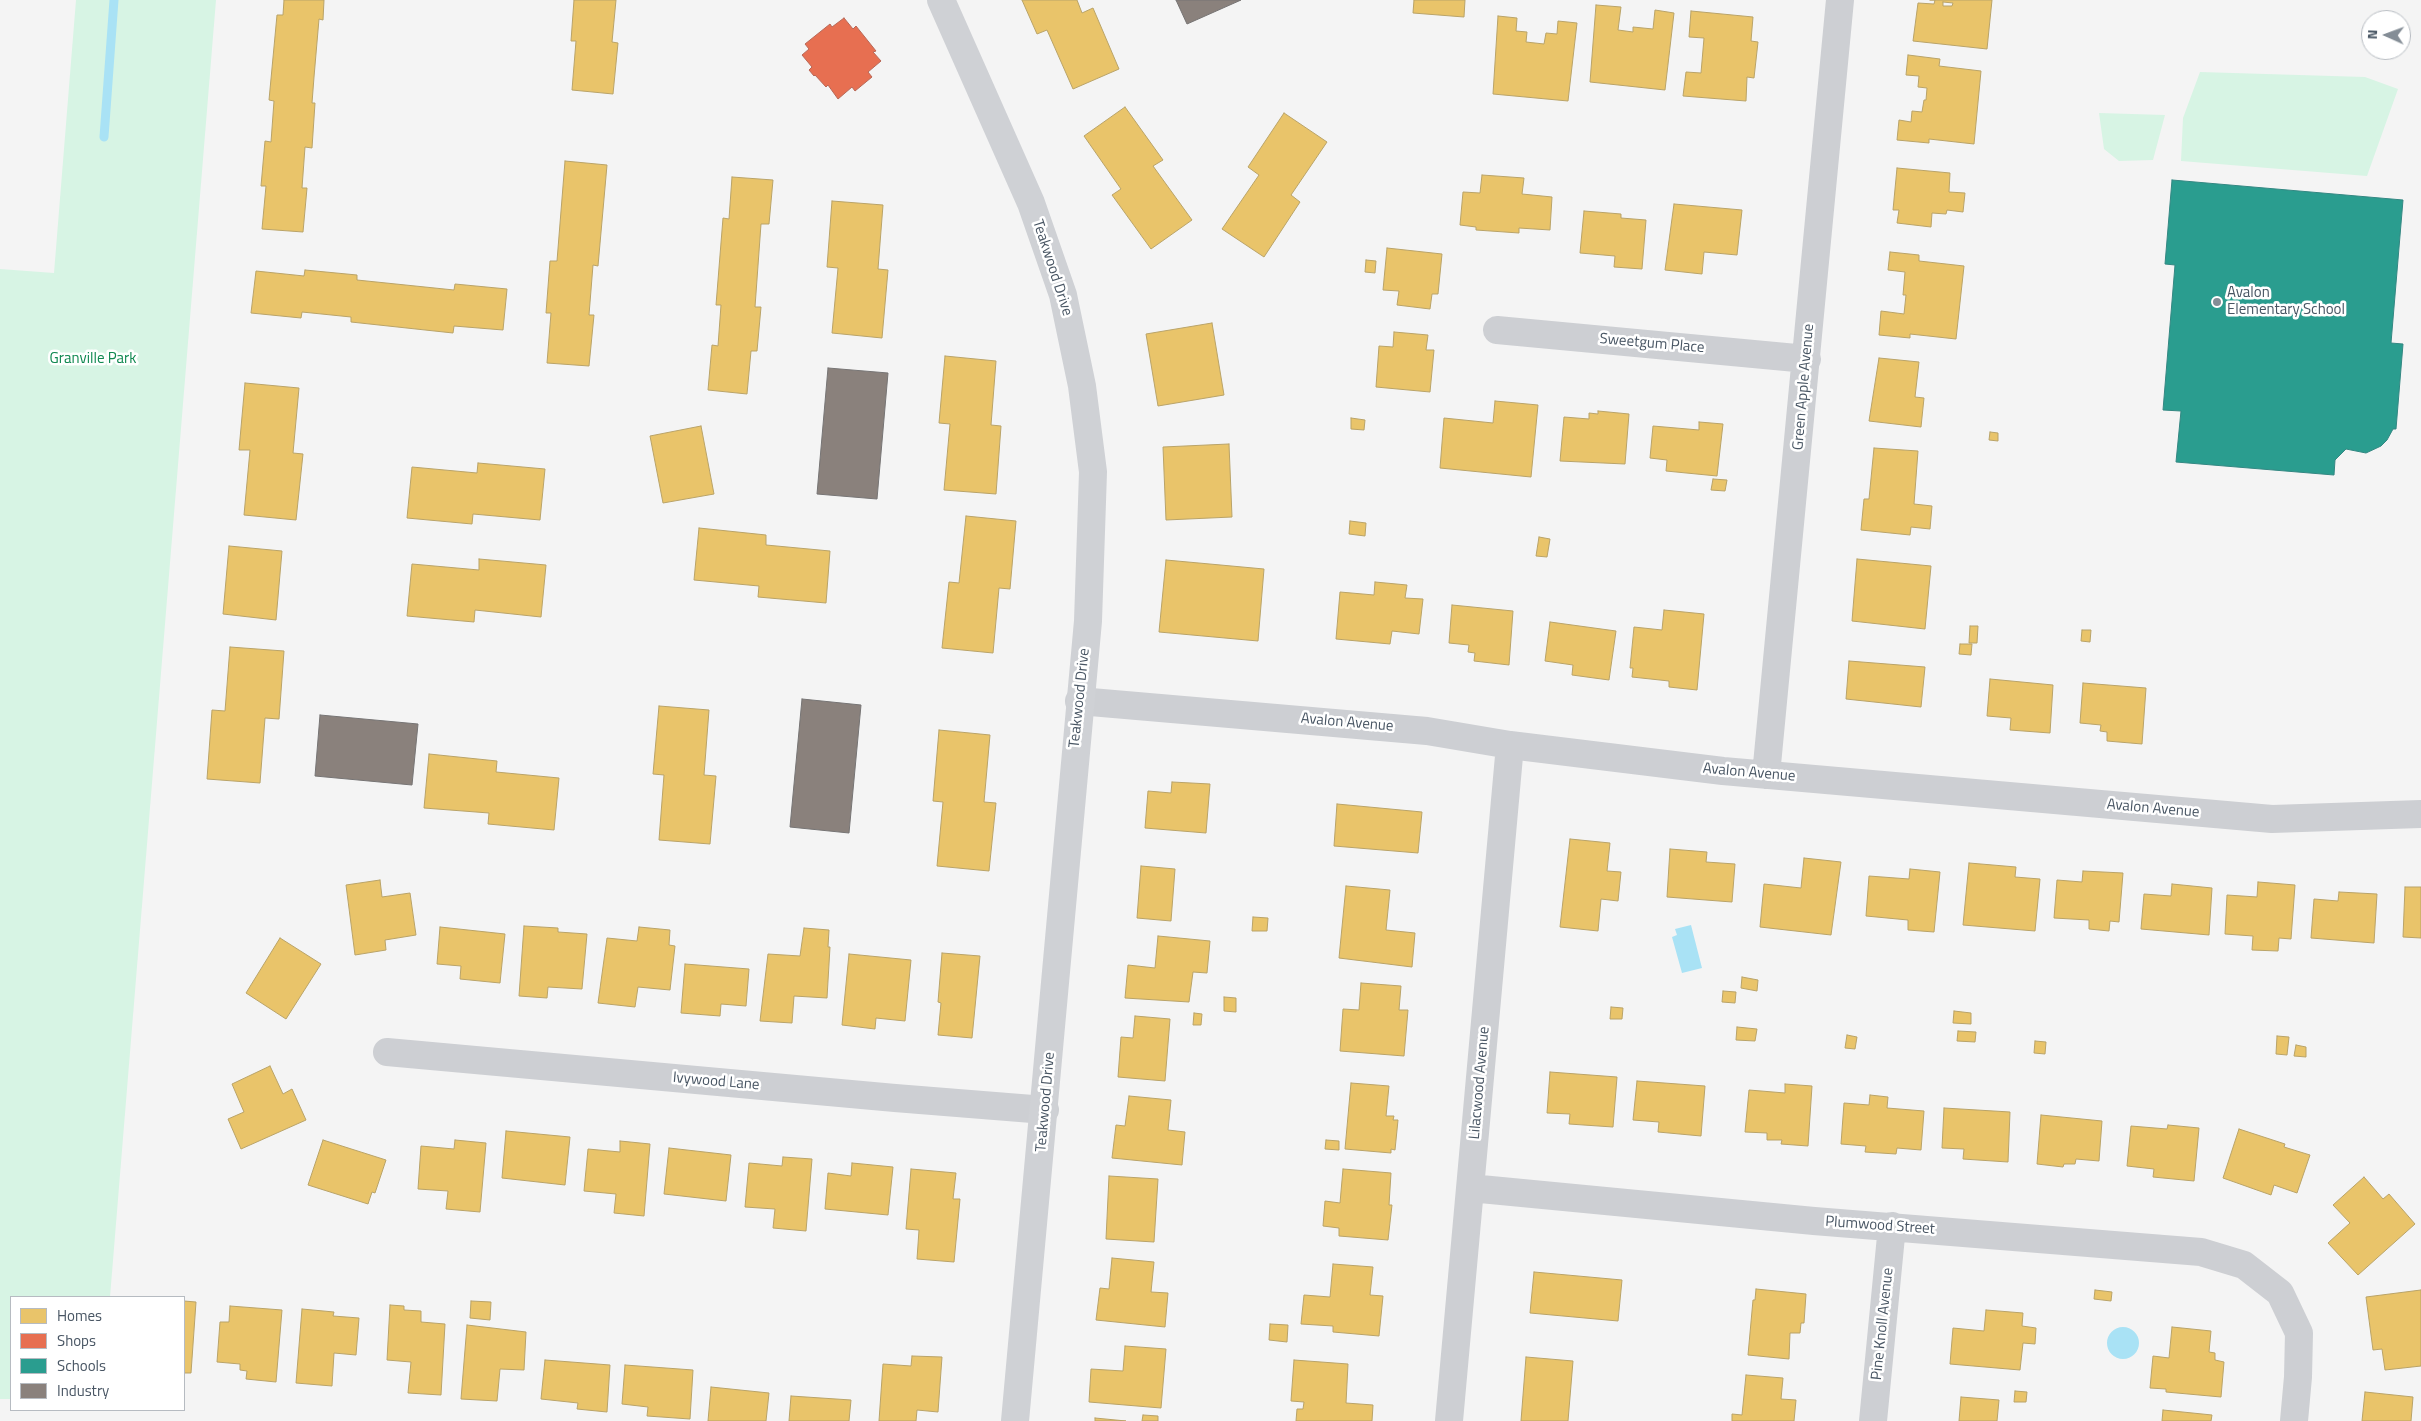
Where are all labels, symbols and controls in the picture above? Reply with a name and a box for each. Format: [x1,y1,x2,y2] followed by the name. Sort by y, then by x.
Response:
[2361,10,2411,60] north arrow
[2361,29,2382,40] text: N
[1028,218,1076,318] street label: Teakwood Drive
[2227,284,2345,319] place label: Avalon Elementary School
[2211,296,2223,308] marker: Avalon Elementary School
[1790,323,1818,451] street label: Green Apple Avenue
[1599,330,1705,358] street label: Sweetgum Place
[50,350,136,368] park label: Granville Park
[1066,647,1094,749] street label: Teakwood Drive
[1300,710,1394,736] street label: Avalon Avenue
[1702,760,1796,786] street label: Avalon Avenue
[2106,796,2200,822] street label: Avalon Avenue
[1466,1026,1494,1140] street label: Lilacwood Avenue
[1033,1051,1059,1153] street label: Teakwood Drive
[672,1069,760,1095] street label: Ivywood Lane
[1825,1213,1935,1239] street label: Plumwood Street
[1868,1267,1898,1381] street label: Pine Knoll Avenue
[10,1296,185,1411] legend
[57,1304,102,1327] text: Homes
[57,1329,96,1352] text: Shops
[57,1354,106,1377] text: Schools
[57,1379,109,1402] text: Industry

